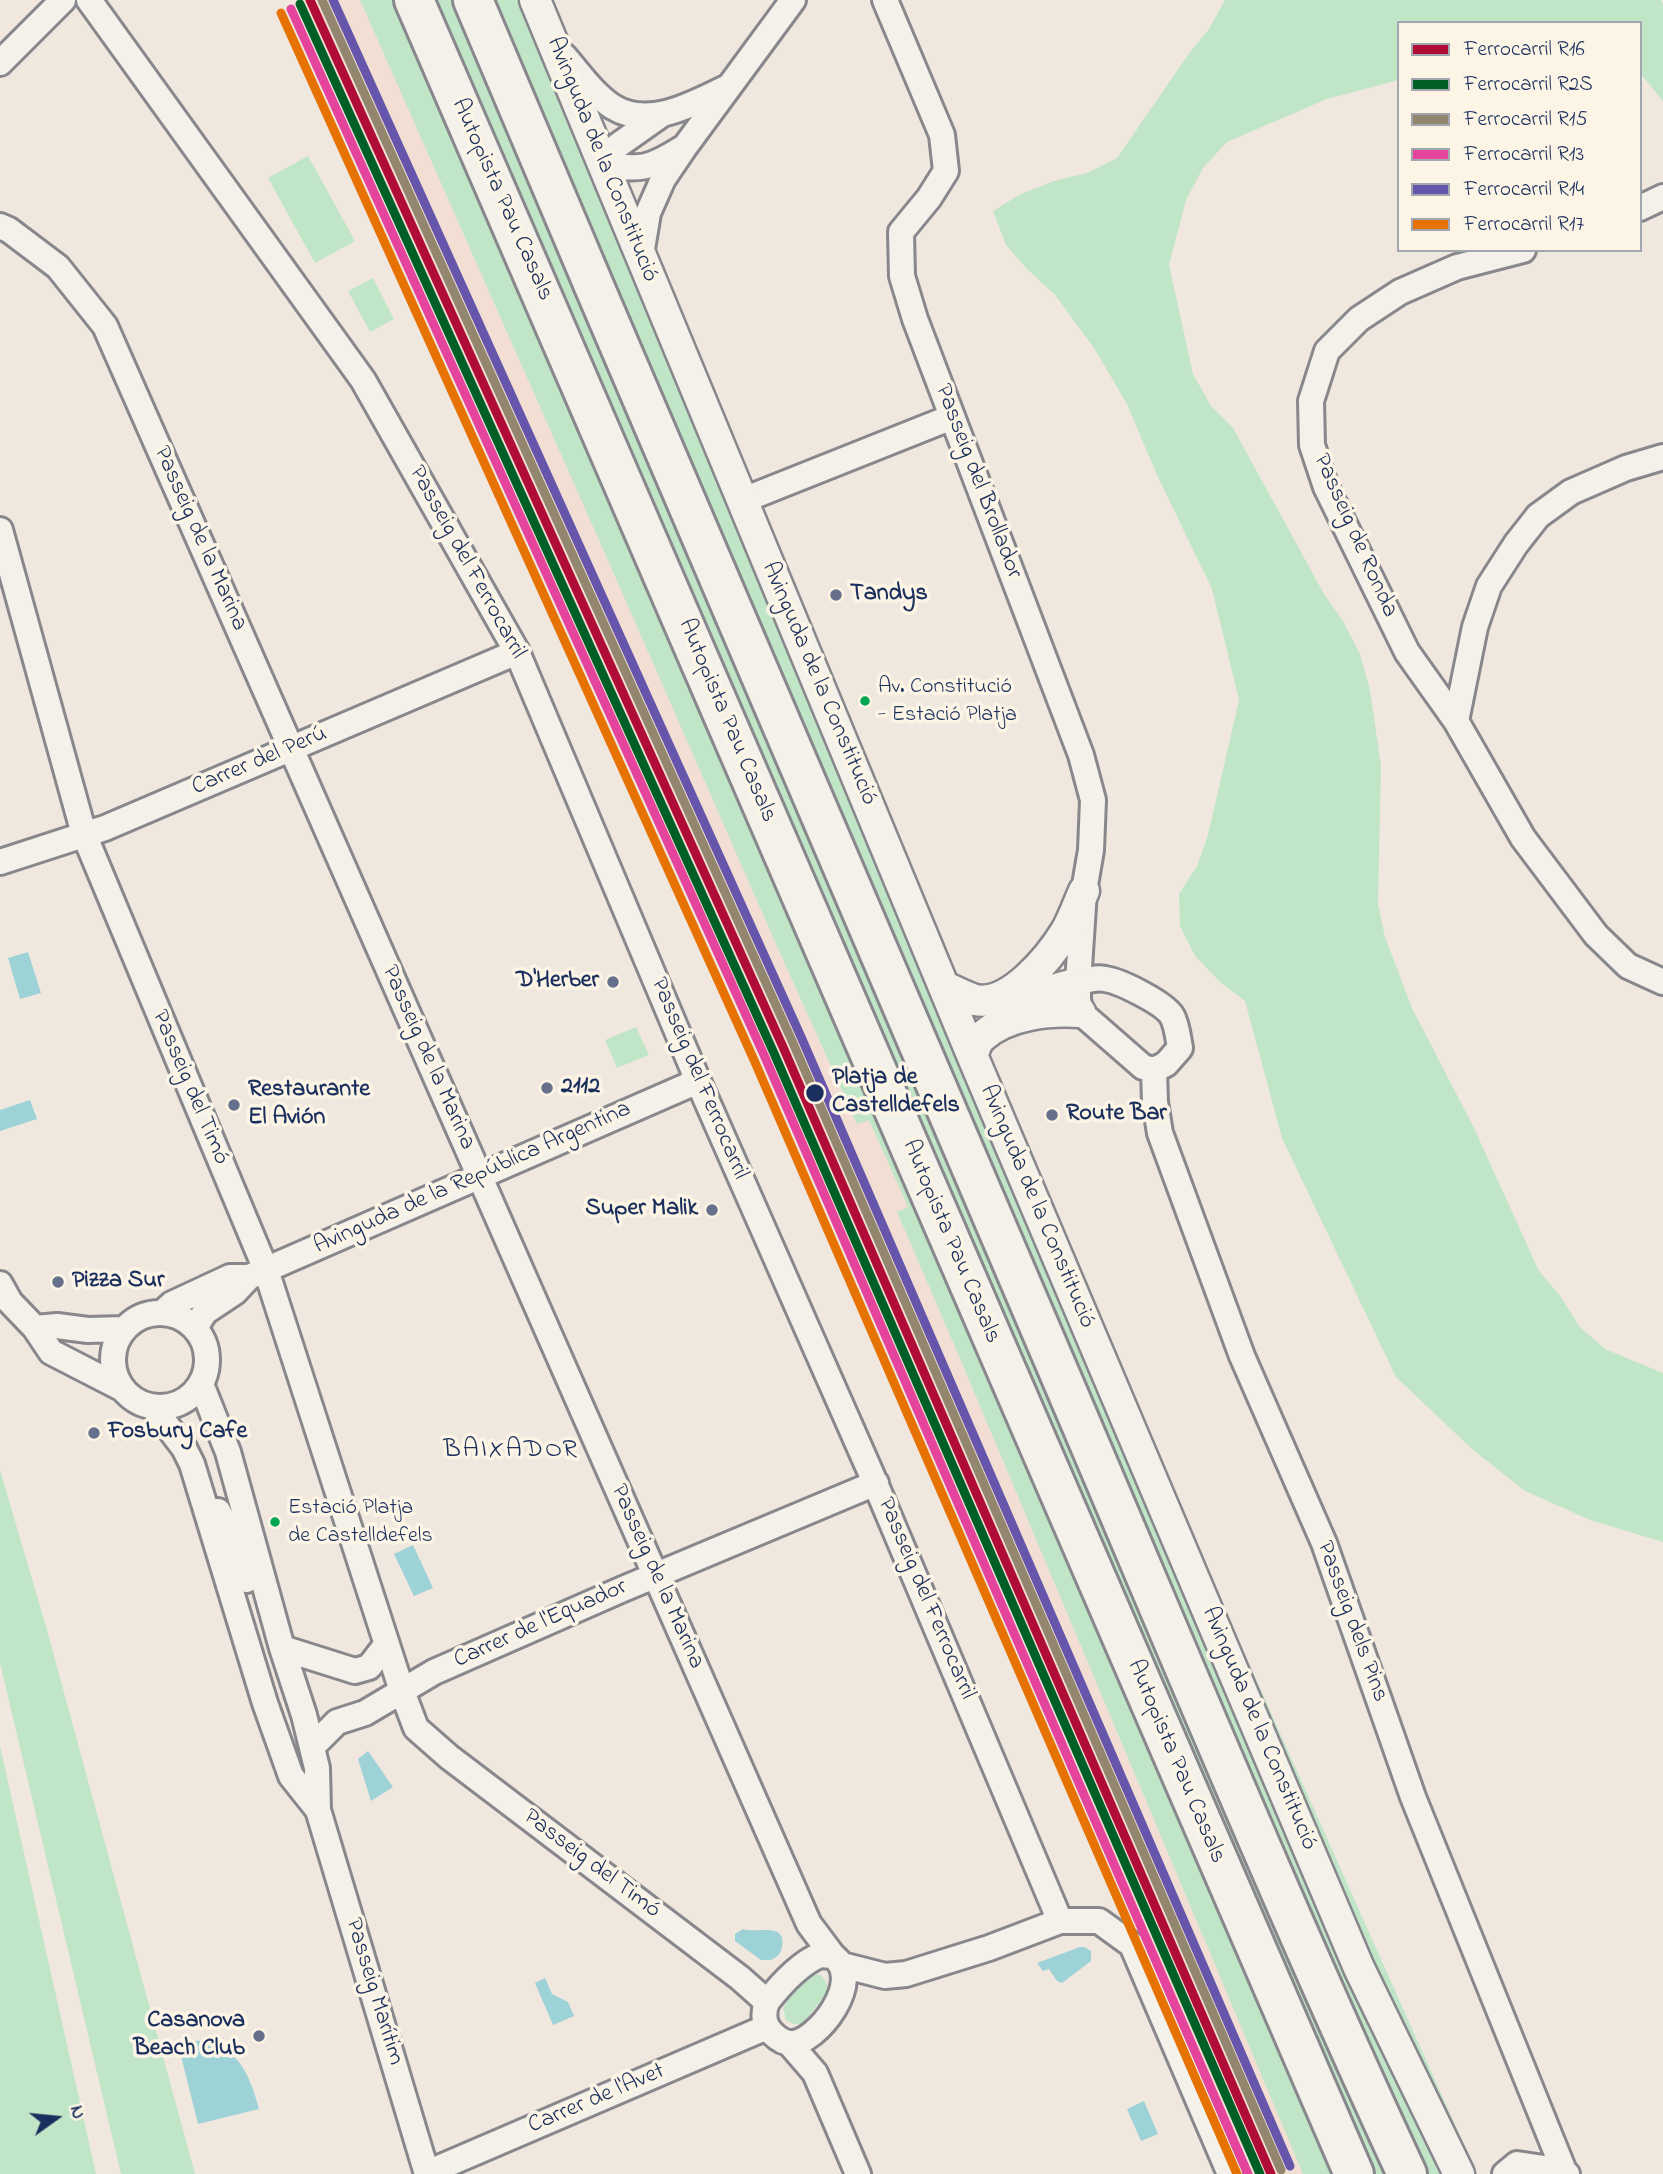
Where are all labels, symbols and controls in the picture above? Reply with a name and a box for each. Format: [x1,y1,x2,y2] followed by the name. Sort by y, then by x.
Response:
[1397,21,1642,252] legend
[539,33,663,287] street label: Avinguda de la Constitució
[1464,35,1585,65] text: Ferrocarril R16
[1464,70,1593,100] text: Ferrocarril R2S
[443,94,559,306] street label: Autopista Pau Casals
[1464,105,1588,135] text: Ferrocarril R15
[1464,140,1584,170] text: Ferrocarril R13
[1464,175,1584,205] text: Ferrocarril R14
[1464,210,1584,240] text: Ferrocarril R17
[927,381,1027,583] street label: Passeig del Brollador
[145,442,253,636] street label: Passeig de la Marina
[1305,450,1403,622] street label: Passeig de Ronda
[401,461,531,665] street label: Passeig del Ferrocarril
[754,558,882,810] street label: Avinguda de la Constitució
[850,581,928,609] place label: Tandys
[828,587,844,603] marker: Tandys
[670,615,782,827] street label: Autopista Pau Casals
[878,675,1017,726] place label: Av. Constitució - Estació Platja
[858,694,872,708] marker: Av. Constitució - Estació Platja
[188,721,332,803] street label: Carrer del Perú
[373,961,481,1155] street label: Passeig de la Marina
[516,968,599,996] place label: D'Herber
[605,974,621,990] marker: D'Herber
[642,974,754,1184] street label: Passeig del Ferrocarril
[143,1006,235,1170] street label: Passeig del Timó
[832,1065,960,1121] place label: Platja de Castelldefels
[561,1074,600,1102] place label: 2112
[248,1077,370,1133] place label: Restaurante El Avión
[539,1080,555,1096] marker: 2112
[972,1081,1100,1333] street label: Avinguda de la Constitució
[804,1082,826,1104] marker: Platja de Castelldefels
[310,1096,636,1262] street label: Avinguda de la República Argentina
[226,1097,242,1113] marker: Restaurante El Avión
[1066,1101,1167,1129] place label: Route Bar
[1044,1107,1060,1123] marker: Route Bar
[894,1136,1006,1348] street label: Autopista Pau Casals
[585,1196,698,1224] place label: Super Malik
[704,1202,720,1218] marker: Super Malik
[72,1268,164,1296] place label: Pizza Sur
[50,1274,66,1290] marker: Pizza Sur
[108,1419,247,1447] place label: Fosbury Cafe
[86,1425,102,1441] marker: Fosbury Cafe
[444,1436,578,1468] district label: BAIXADOR
[602,1480,710,1674] street label: Passeig de la Marina
[869,1494,981,1704] street label: Passeig del Ferrocarril
[288,1496,433,1548] place label: Estació Platja de Castelldefels
[268,1515,282,1529] marker: Estació Platja de Castelldefels
[1309,1538,1393,1706] street label: Passeig dels Pins
[450,1574,632,1676] street label: Carrer de l'Equador
[1194,1603,1322,1855] street label: Avinguda de la Constitució
[1119,1656,1231,1868] street label: Autopista Pau Casals
[516,1804,666,1926] street label: Passeig del Timó
[337,1915,409,2069] street label: Passeig Marítim
[134,2008,245,2064] place label: Casanova Beach Club
[251,2028,267,2044] marker: Casanova Beach Club
[524,2058,670,2142] street label: Carrer de l'Avet
[21,2083,91,2153] north arrow
[62,2103,91,2122] text: N

